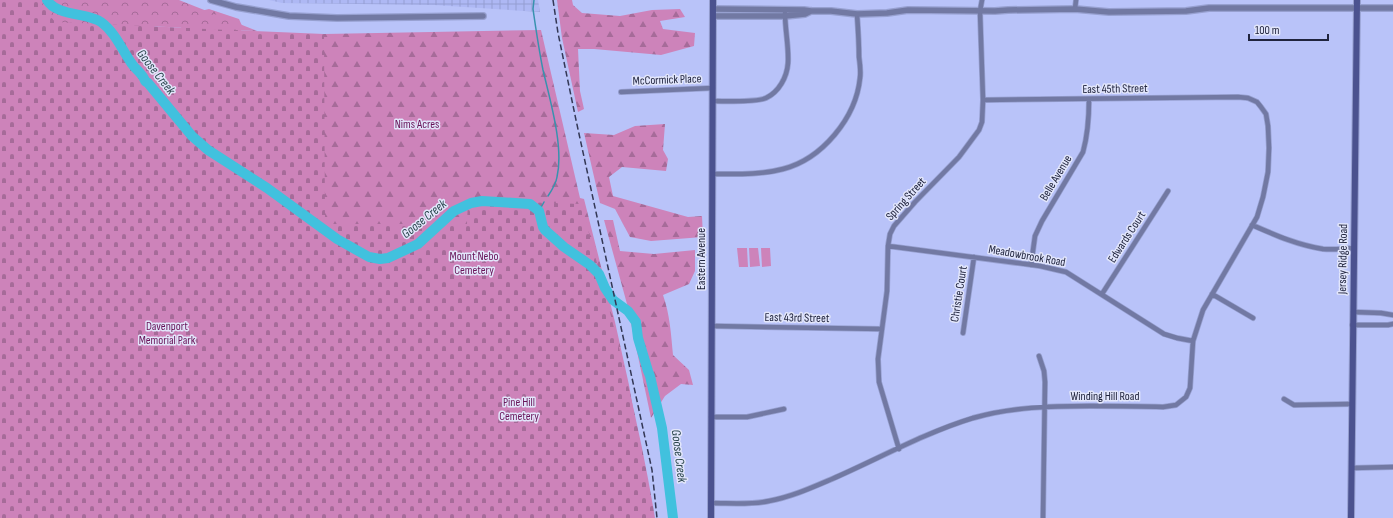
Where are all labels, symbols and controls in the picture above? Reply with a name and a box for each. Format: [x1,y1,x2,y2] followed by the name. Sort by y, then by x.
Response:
[1249,16,1328,42] scale bar
[1255,23,1280,38] text: 100 m
[133,46,179,99] water label: Goose Creek
[632,71,702,89] street label: McCormick Place
[1082,81,1148,97] street label: East 45th Street
[395,117,439,132] park label: Nims Acres
[1037,152,1076,204] street label: Belle Avenue
[883,174,930,224] street label: Spring Street
[398,195,451,242] water label: Goose Creek
[1105,208,1149,266] street label: Edwards Court
[1335,224,1351,295] street label: Jersey Ridge Road
[694,228,709,290] street label: Eastern Avenue
[987,242,1067,270] street label: Meadowbrook Road
[450,249,498,278] park label: Mount Nebo Cemetery
[947,265,971,323] street label: Christie Court
[764,310,830,326] street label: East 43rd Street
[139,319,196,348] park label: Davenport Memorial Park
[1071,389,1139,404] street label: Winding Hill Road
[499,395,539,424] park label: Pine Hill Cemetery
[668,429,690,485] water label: Goose Creek

